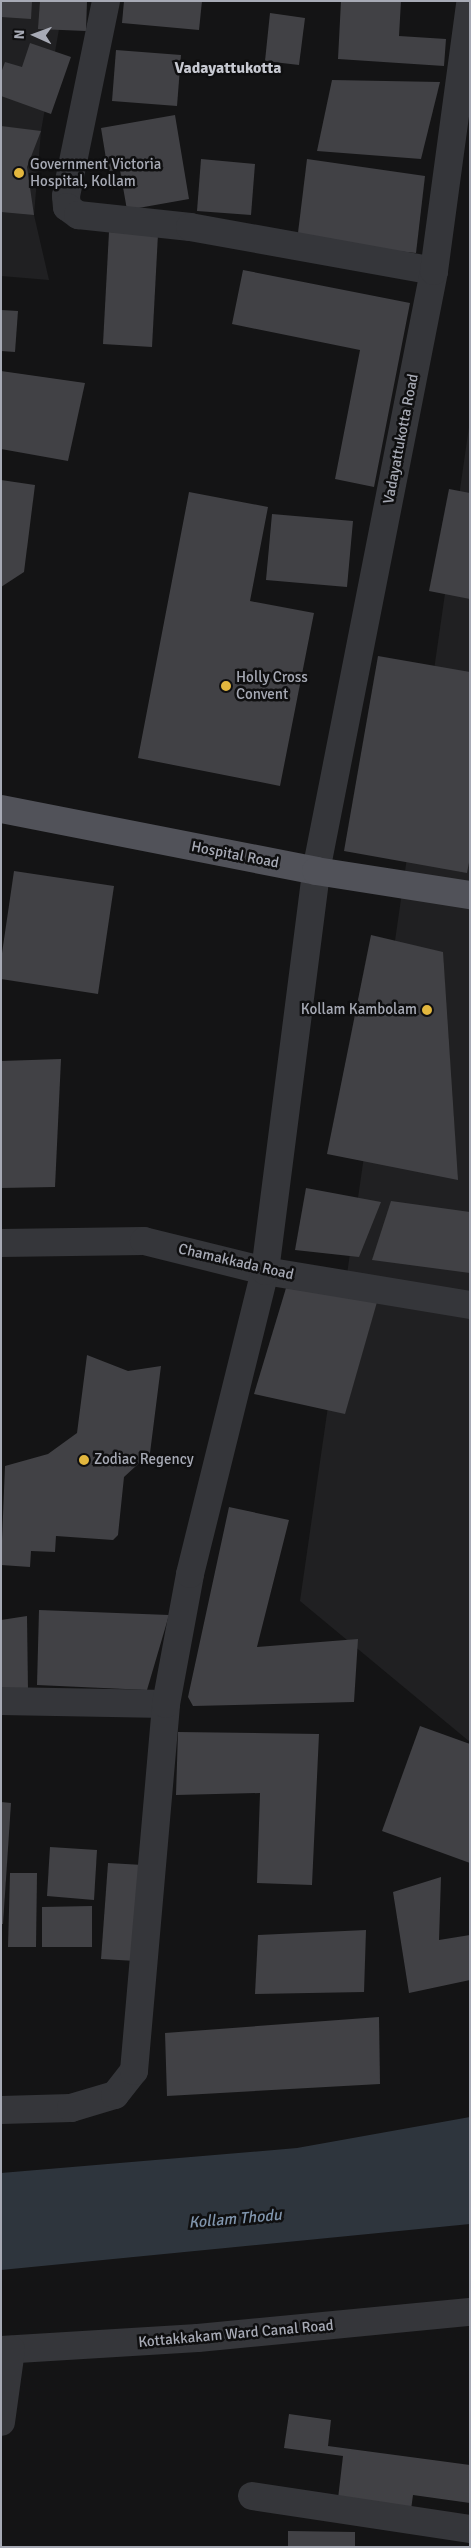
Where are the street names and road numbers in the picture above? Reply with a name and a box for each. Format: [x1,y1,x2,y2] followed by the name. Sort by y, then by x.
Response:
[380,372,422,506] street label: Vadayattukotta Road
[190,838,280,872] street label: Hospital Road
[177,1240,295,1284] street label: Chamakkada Road
[138,2316,334,2352] street label: Kottakkakam Ward Canal Road

